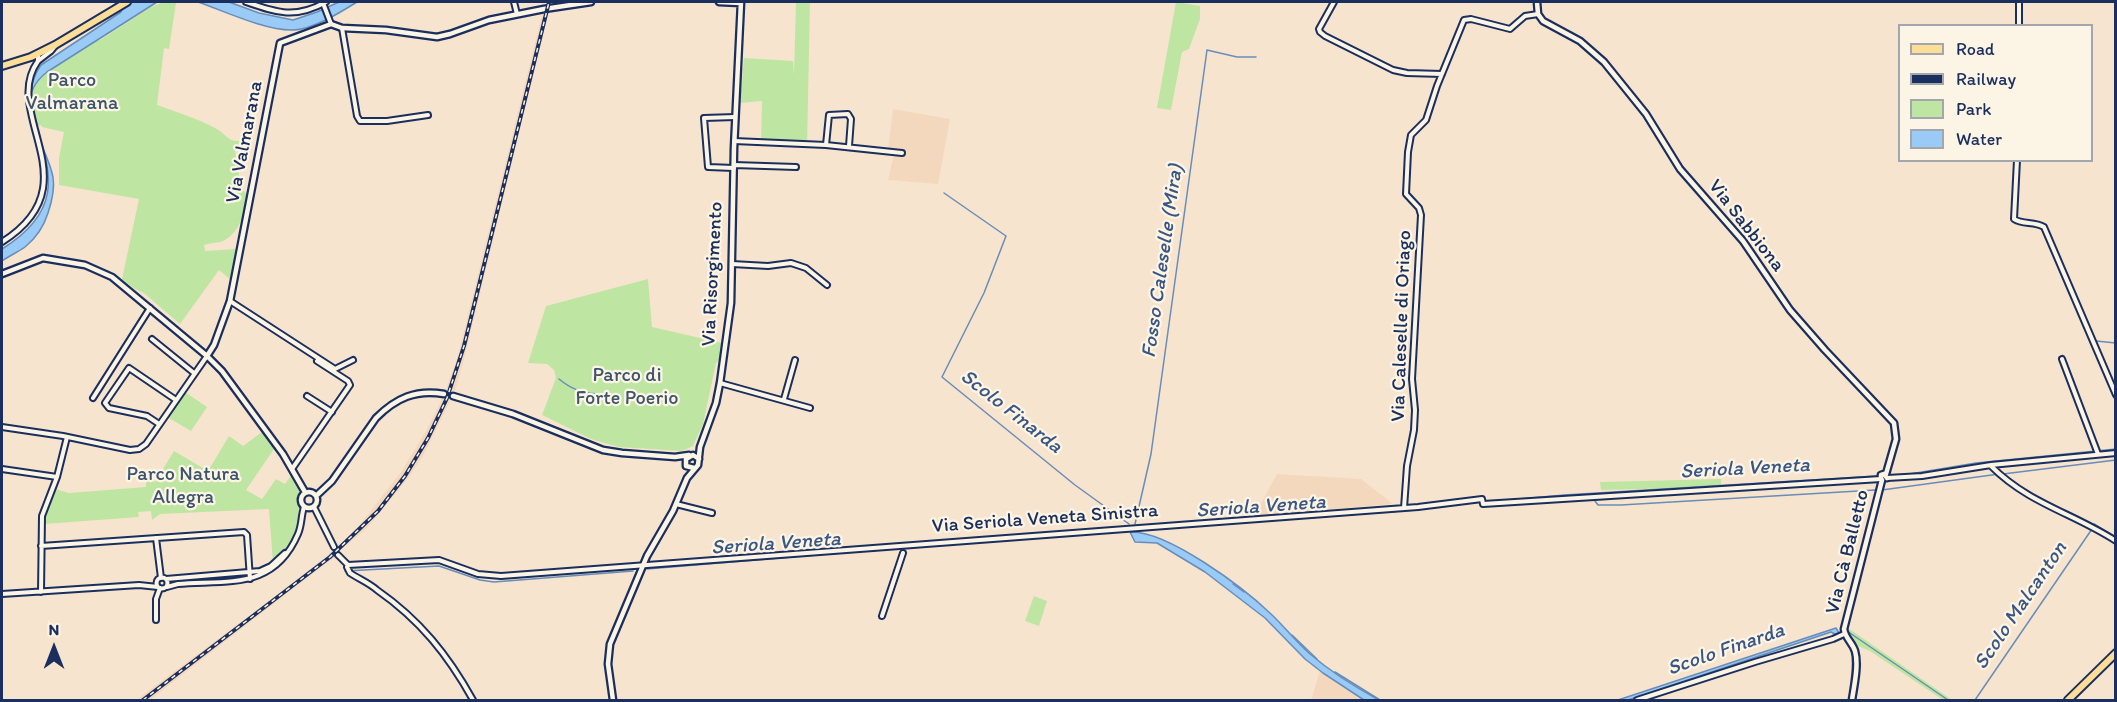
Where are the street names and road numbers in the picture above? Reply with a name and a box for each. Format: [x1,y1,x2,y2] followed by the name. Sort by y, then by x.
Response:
[221,79,269,205] street label: Via Valmarana
[1702,175,1790,277] street label: Via Sabbiona
[697,201,729,347] street label: Via Risorgimento
[1387,230,1417,422] street label: Via Caleselle di Oriago
[1821,487,1875,617] street label: Via Cà Balletto
[931,499,1159,539] street label: Via Seriola Veneta Sinistra

